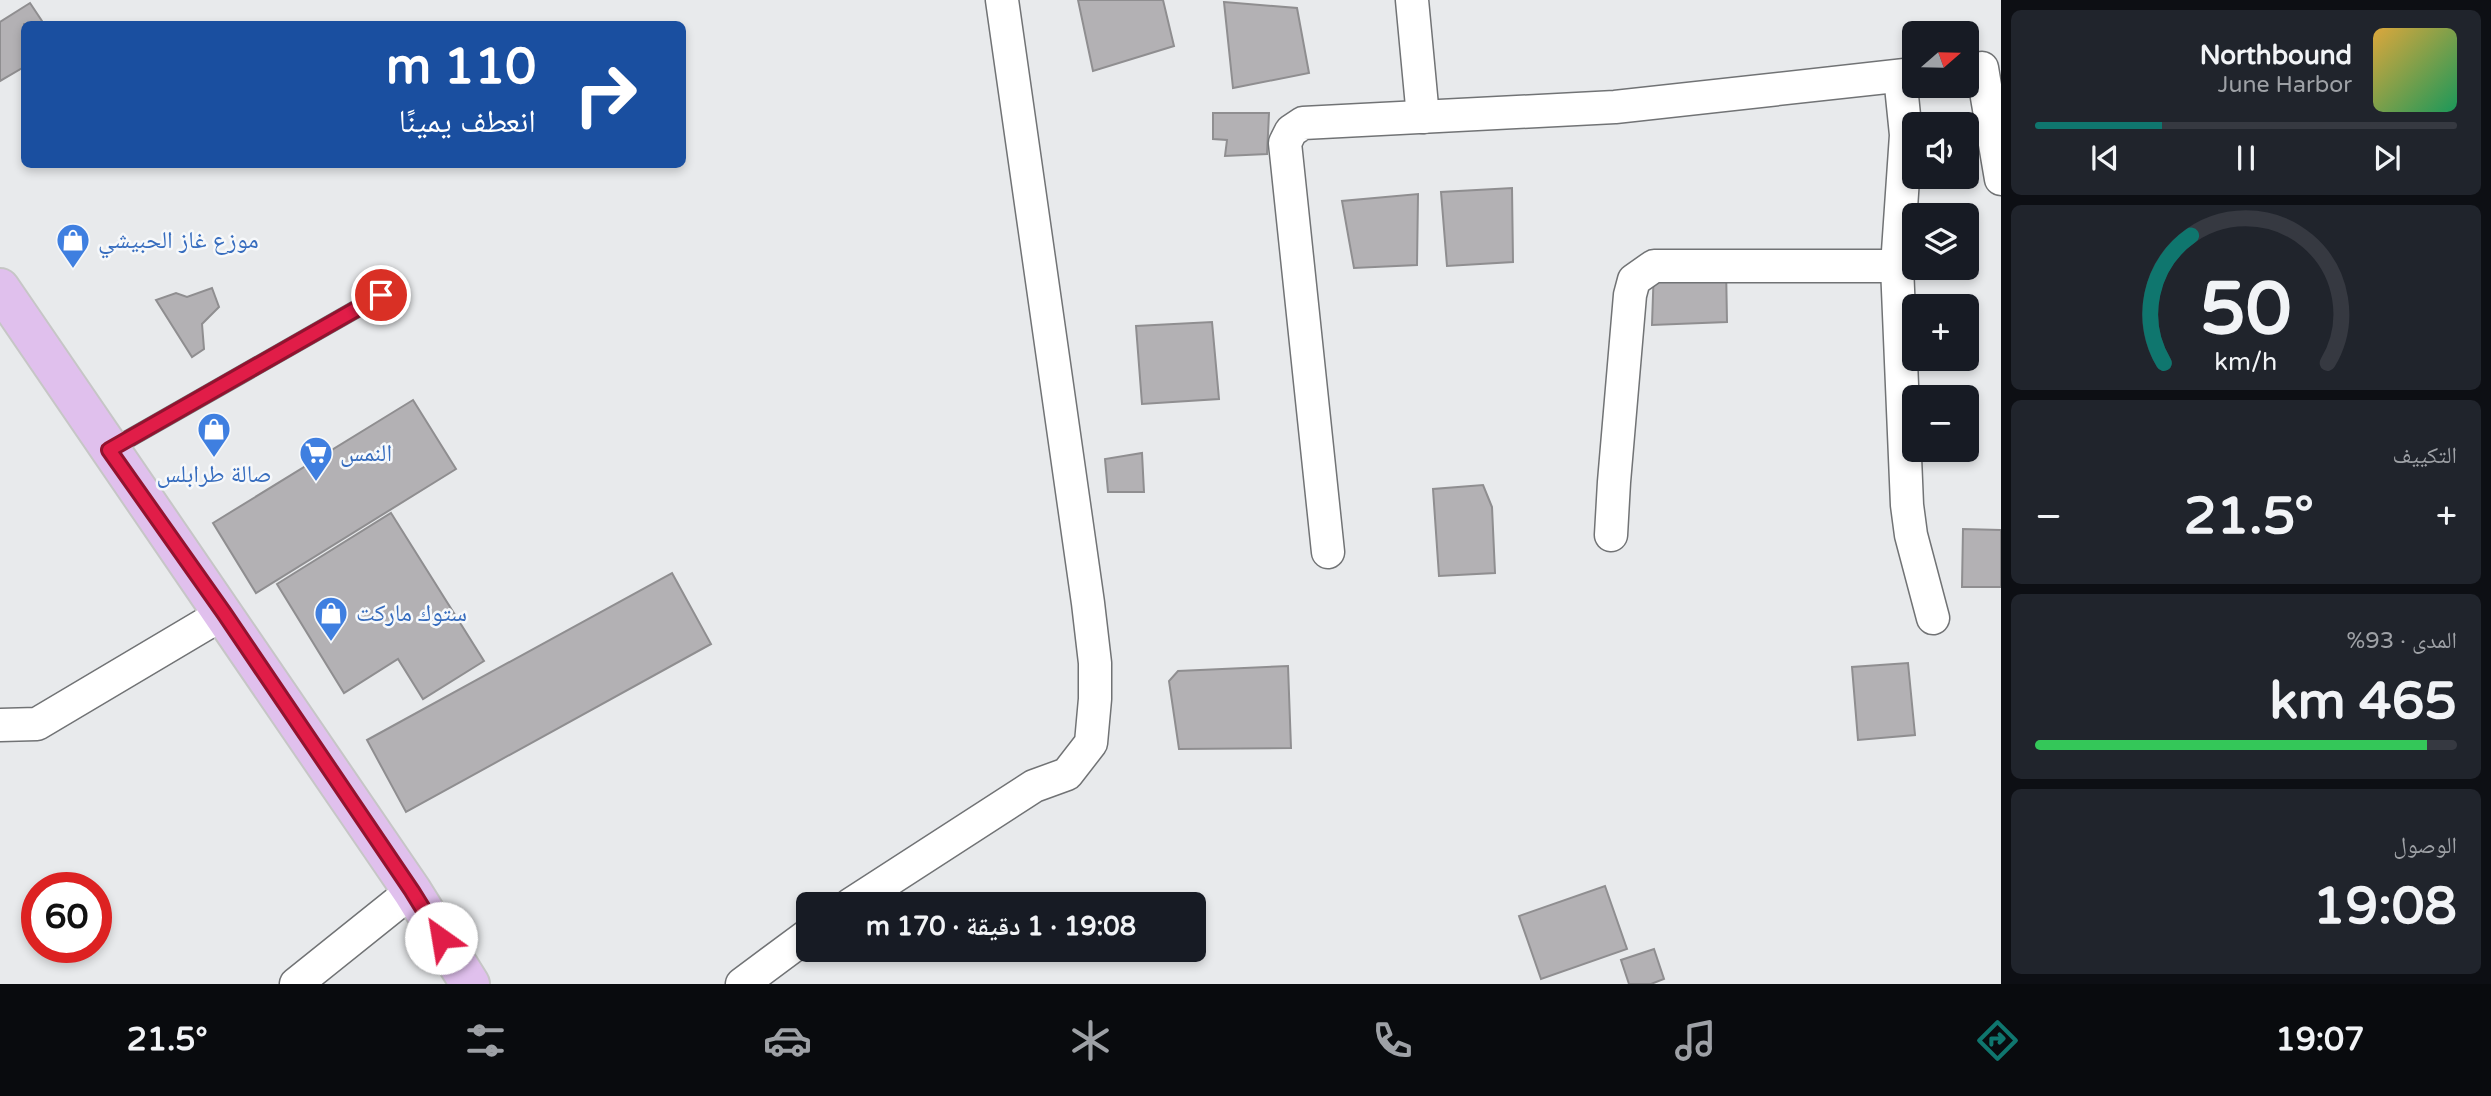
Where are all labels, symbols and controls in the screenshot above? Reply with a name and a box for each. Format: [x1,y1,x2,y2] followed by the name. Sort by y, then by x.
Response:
[1902,21,1979,98] north arrow
[1902,21,1979,462] map controls
[386,38,536,97] text: 110 m
[2200,40,2352,71] text: Northbound
[560,49,651,140] icon: right
[2218,71,2352,99] text: June Harbor
[399,103,536,141] text: انعطف يمينًا
[1902,112,1979,189] button: sound
[2086,139,2124,177] icon: previous
[2227,139,2265,177] icon: pause
[2368,139,2406,177] icon: next
[1902,203,1979,280] button: layers
[54,221,92,270] shop icon: موزع غاز الحبيشي
[98,226,259,259] place label: موزع غاز الحبيشي
[351,265,411,325] pin
[2200,267,2292,355] text: 50
[362,276,400,314] icon: arrive
[1902,294,1979,371] button: +
[2215,347,2277,377] text: km/h
[1902,385,1979,462] button: −
[195,410,233,459] shop icon: صالة طرابلس
[297,434,335,483] supermarket icon: النمس
[340,439,392,468] place label: النمس
[2392,442,2457,470] text: التكييف
[156,460,272,489] place label: صالة طرابلس
[2184,485,2314,548] text: 21.5°
[2035,494,2062,540] text: −
[2436,494,2457,540] text: +
[312,594,350,643] shop icon: ستوك ماركت
[356,599,467,628] place label: ستوك ماركت
[2346,627,2457,655] text: المدى · 93%
[2269,670,2457,733] text: 465 km
[2393,832,2457,860] text: الوصول
[21,872,112,963] speed limit sign: 60
[2313,875,2457,938] text: 19:08
[404,901,478,975] position arrow
[866,911,1136,942] text: 19:08 · 1 دقيقة · 170 m
[461,1016,510,1065] icon: filters
[763,1016,812,1065] icon: car
[1066,1016,1115,1065] icon: climate
[1368,1016,1417,1065] icon: phone
[1671,1016,1720,1065] icon: music
[1973,1016,2022,1065] icon: directions
[127,1021,208,1059] text: 21.5°
[2276,1021,2364,1059] text: 19:07

